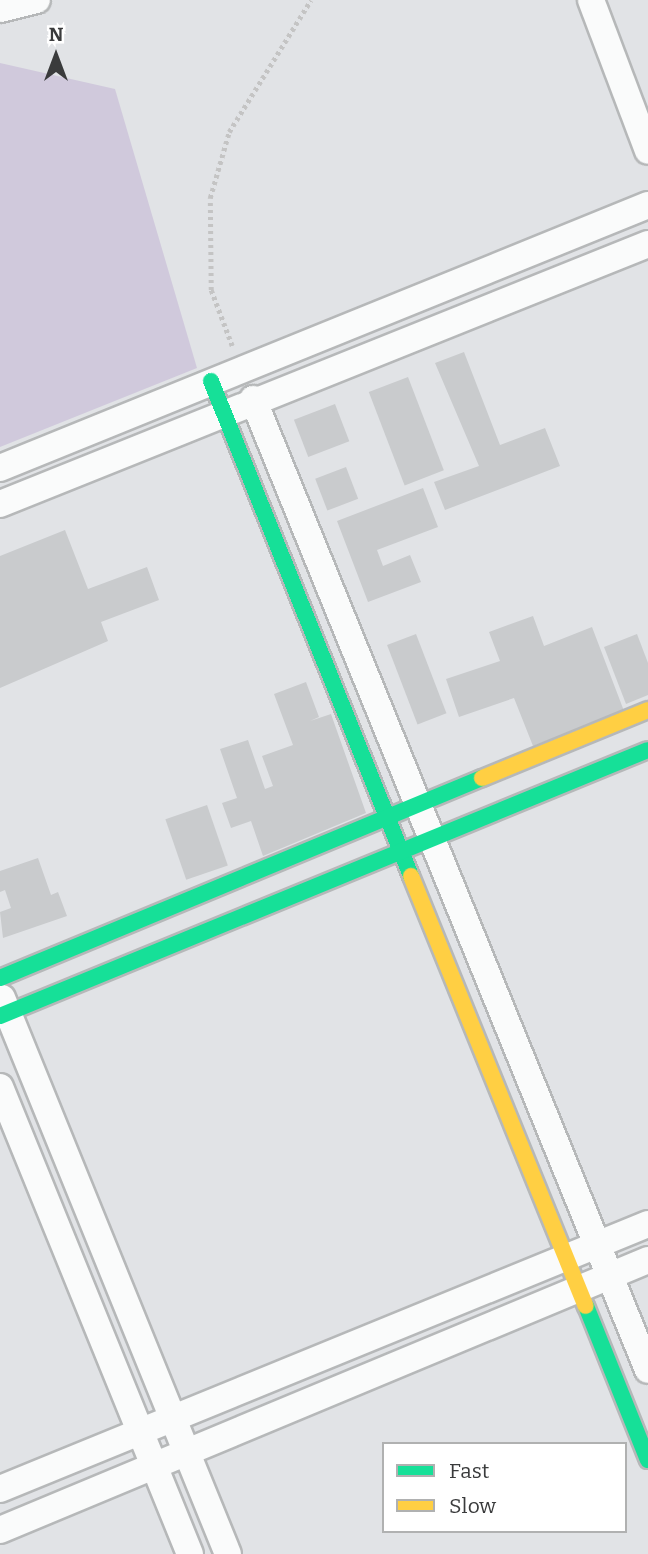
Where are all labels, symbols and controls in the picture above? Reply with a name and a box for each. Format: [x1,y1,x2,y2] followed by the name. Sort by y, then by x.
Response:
[21,21,91,91] north arrow
[49,23,63,46] text: N
[382,1442,627,1533] legend
[449,1458,489,1484] text: Fast
[449,1493,496,1519] text: Slow

